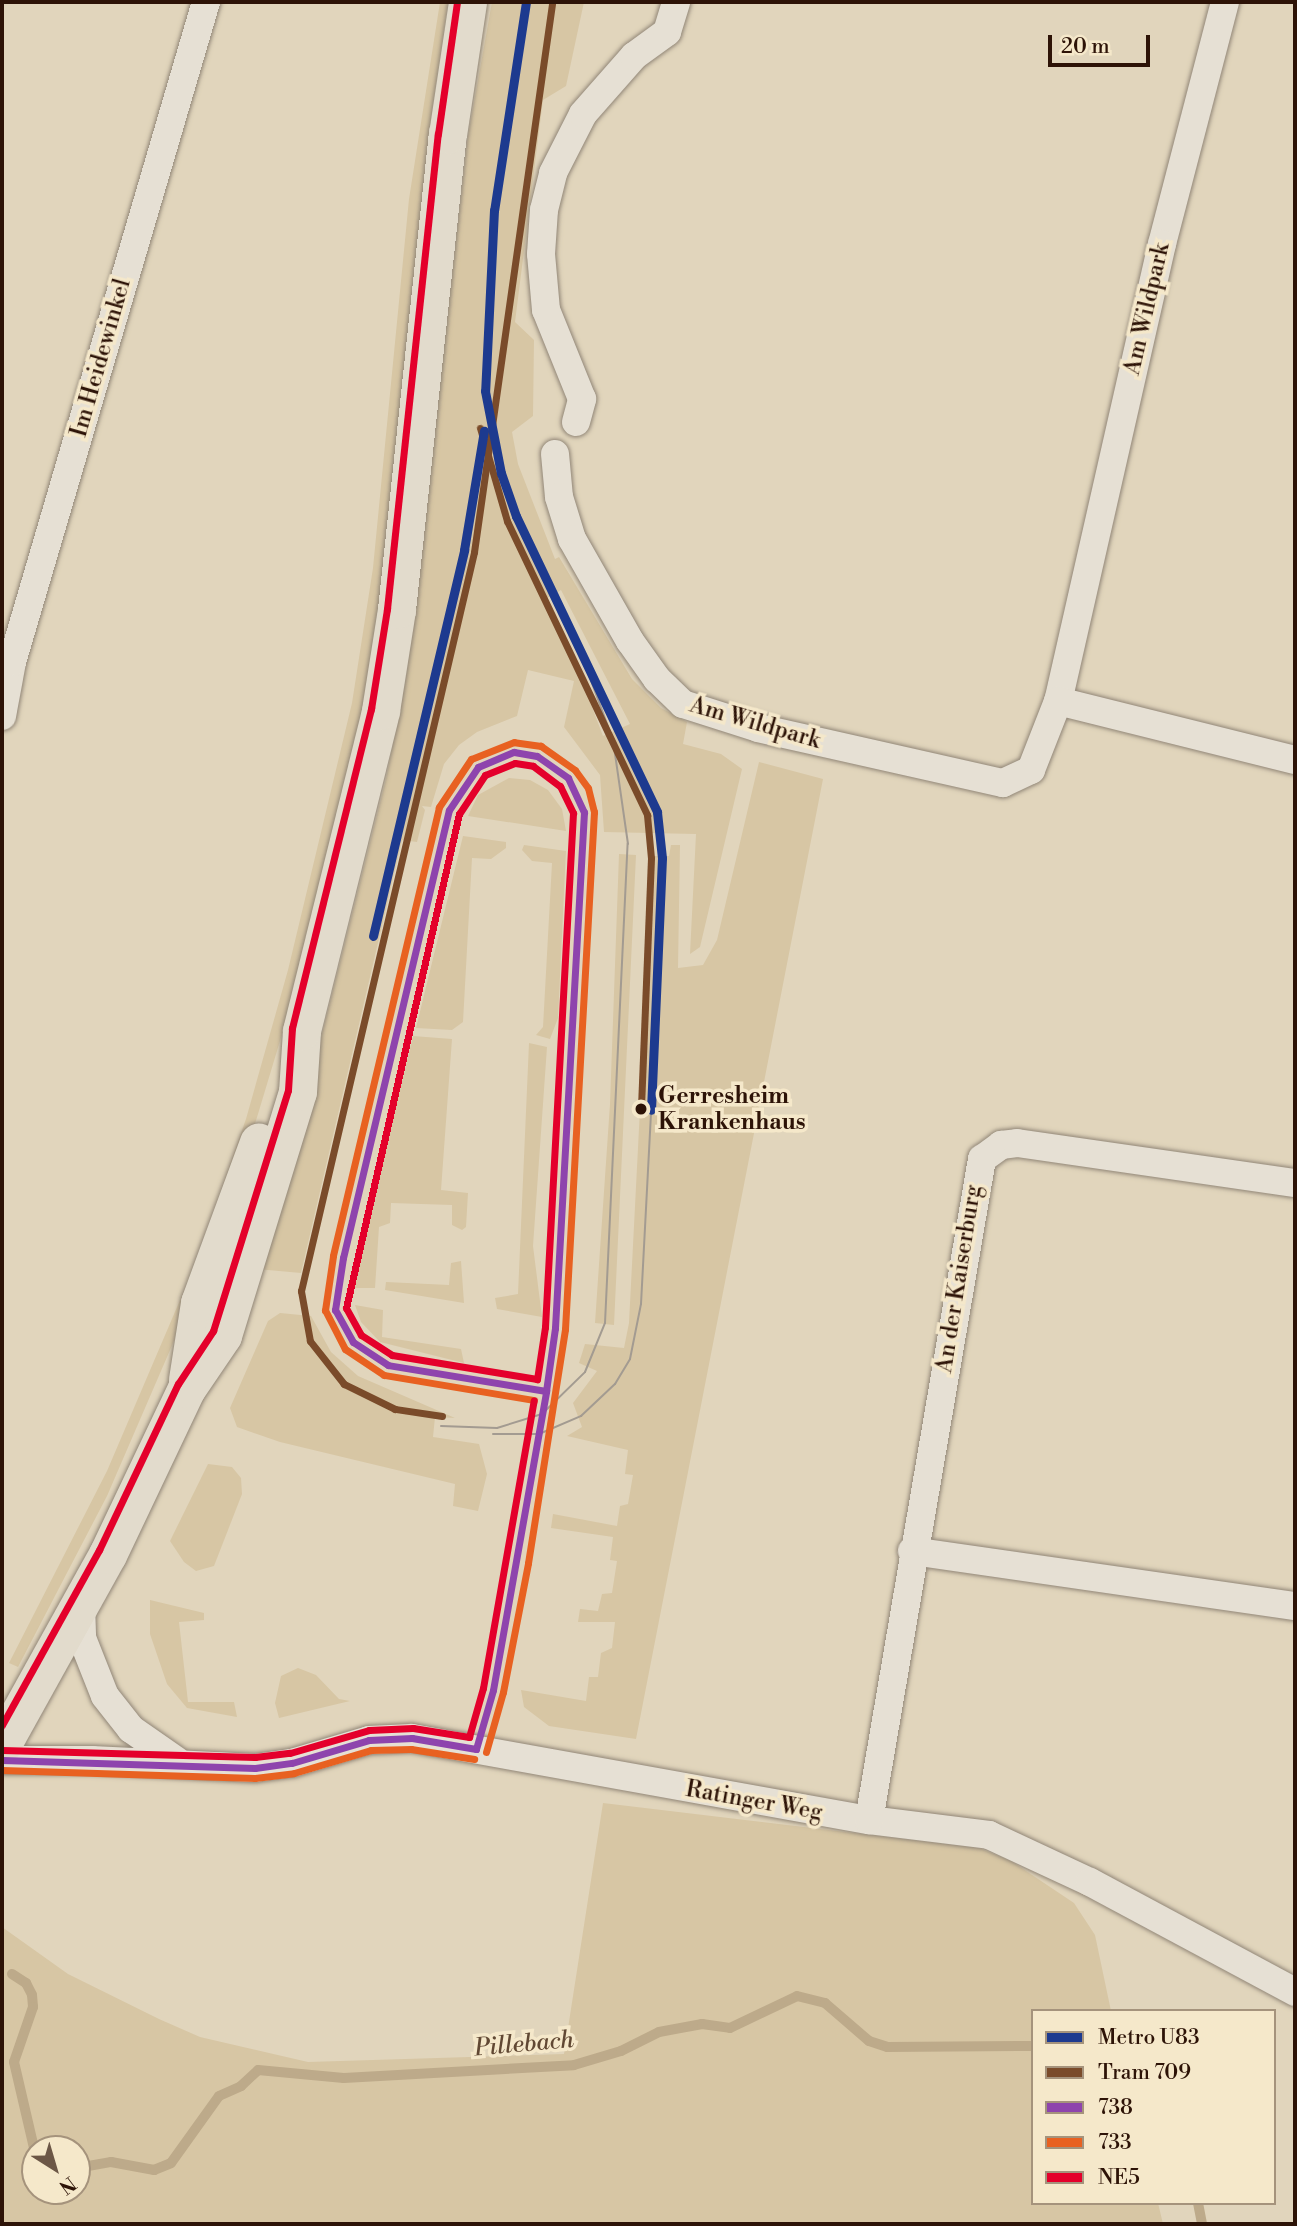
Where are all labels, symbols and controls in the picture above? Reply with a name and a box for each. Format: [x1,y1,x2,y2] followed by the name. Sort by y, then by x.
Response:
[1052,21,1154,65] scale bar
[1061,34,1110,60] text: 20 m
[1118,240,1176,378] street label: Am Wildpark
[65,276,137,440] street label: Im Heidewinkel
[686,691,824,755] street label: Am Wildpark
[658,1082,806,1136] place label: Gerresheim Krankenhaus
[630,1098,652,1120] marker: Gerresheim Krankenhaus
[931,1183,987,1375] street label: An der Kaiserburg
[683,1775,825,1827] street label: Ratinger Weg
[1031,2009,1276,2205] legend
[1098,2025,1200,2051] text: Metro U83
[473,2026,575,2064] water label: Pillebach
[1098,2060,1191,2086] text: Tram 709
[1098,2095,1133,2121] text: 738
[1098,2130,1132,2156] text: 733
[21,2135,91,2205] north arrow
[1098,2165,1140,2191] text: NE5
[54,2171,81,2199] text: N

